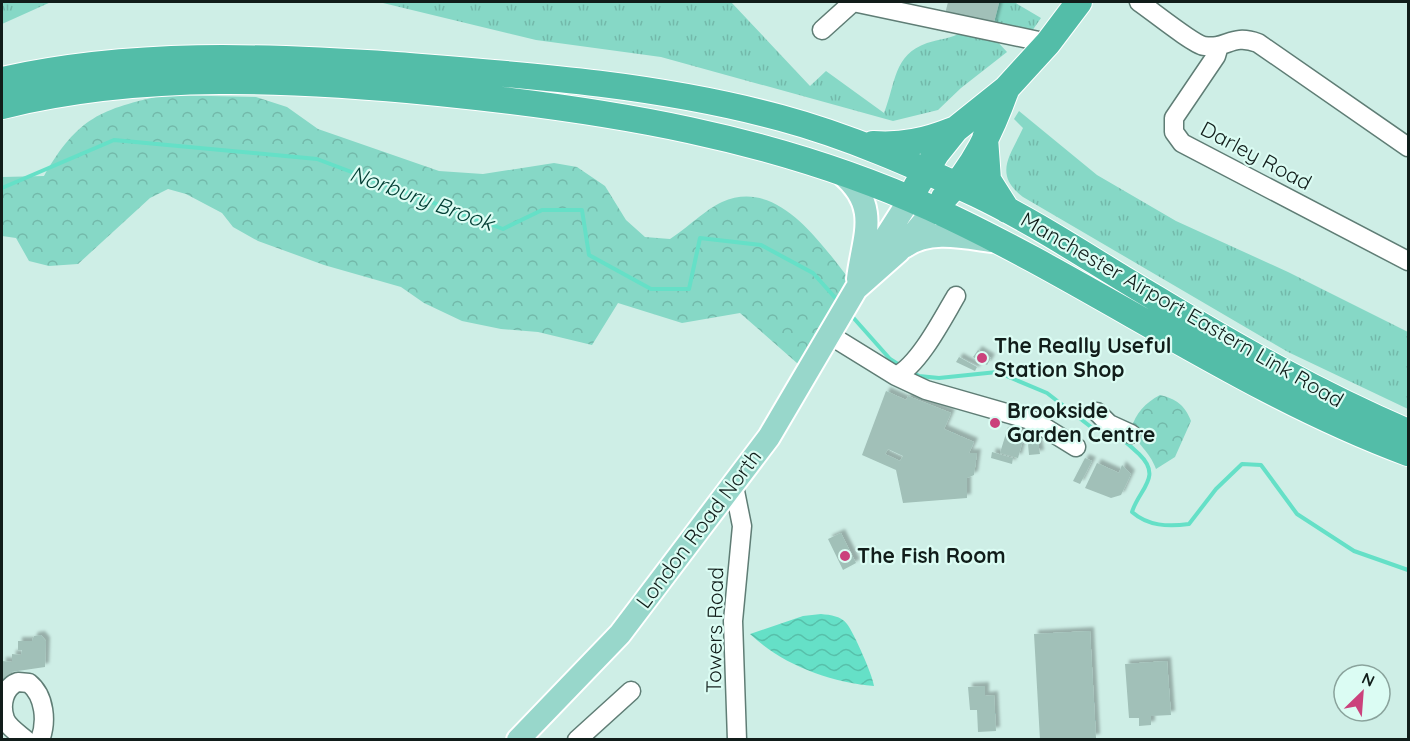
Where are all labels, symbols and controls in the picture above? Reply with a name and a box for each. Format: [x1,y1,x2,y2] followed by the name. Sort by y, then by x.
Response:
[1196,115,1316,195] street label: Darley Road
[346,159,500,238] water label: Norbury Brook
[1017,206,1348,412] street label: Manchester Airport Eastern Link Road
[994,332,1171,382] place label: The Really Useful Station Shop
[975,351,989,365] marker: The Really Useful Station Shop
[1007,397,1155,447] place label: Brookside Garden Centre
[988,416,1002,430] marker: Brookside Garden Centre
[630,444,766,613] street label: London Road North
[857,542,1006,568] place label: The Fish Room
[838,549,852,563] marker: The Fish Room
[700,567,728,693] street label: Towers Road
[1332,663,1392,723] north arrow
[1359,668,1378,691] text: N

